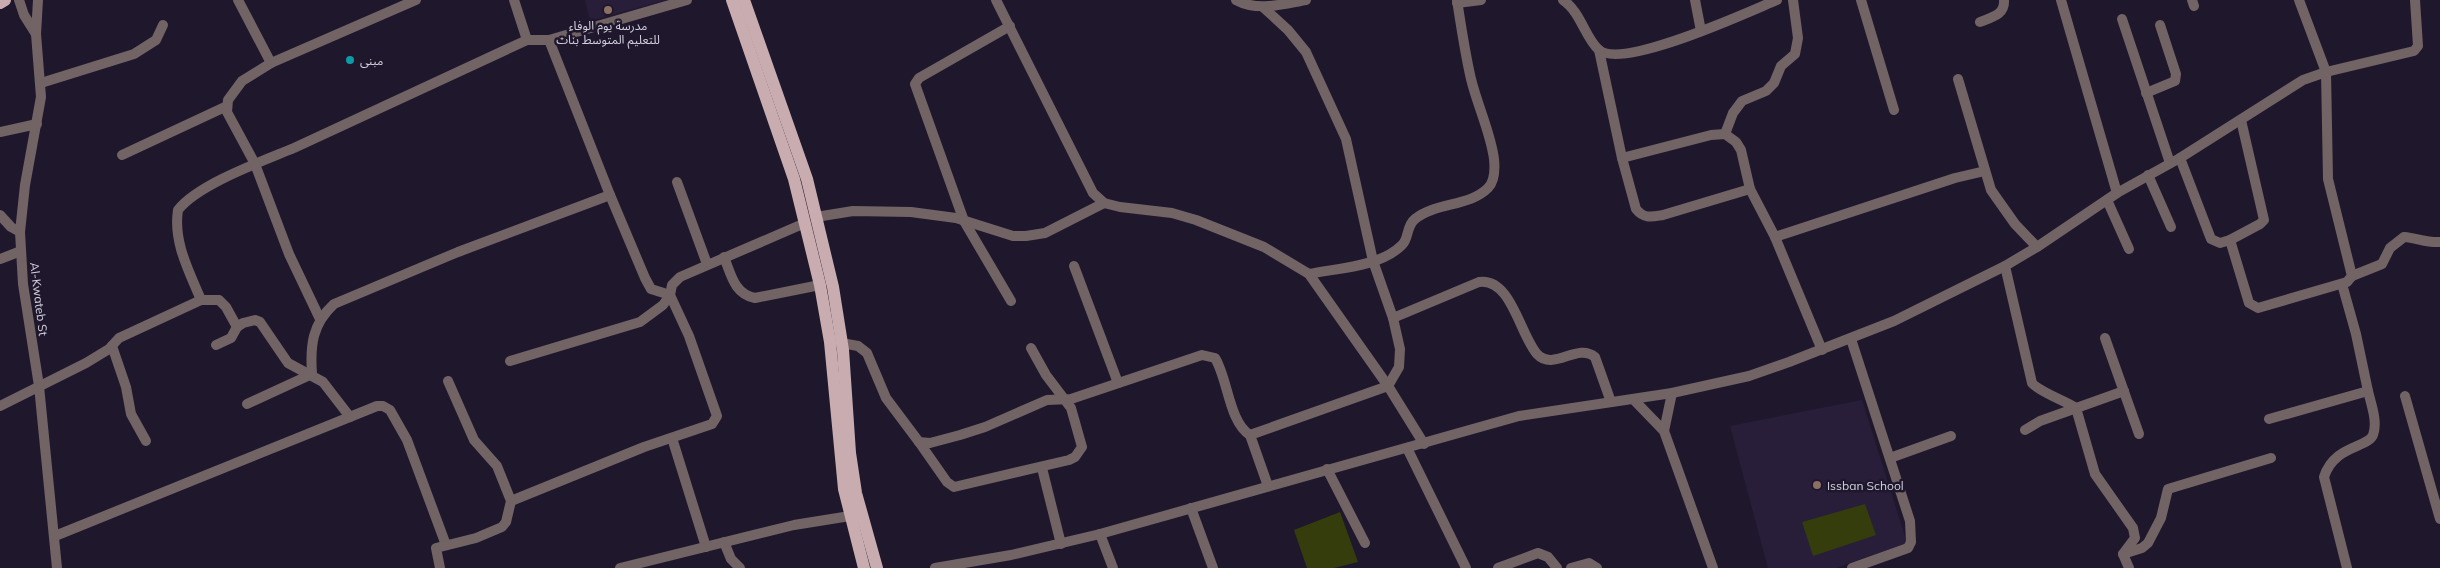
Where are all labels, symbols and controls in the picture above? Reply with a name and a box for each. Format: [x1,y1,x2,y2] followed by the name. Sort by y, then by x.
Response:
[602,4,614,16] marker: مدرسة يوم الوفاء للتعليم المتوسط بنات
[556,18,660,49] place label: مدرسة يوم الوفاء للتعليم المتوسط بنات
[360,53,383,68] place label: مبنى
[344,54,356,66] marker: مبنى
[27,261,51,337] street label: Al-Kwateb St
[1827,478,1904,493] place label: Issban School
[1811,479,1823,491] marker: Issban School

